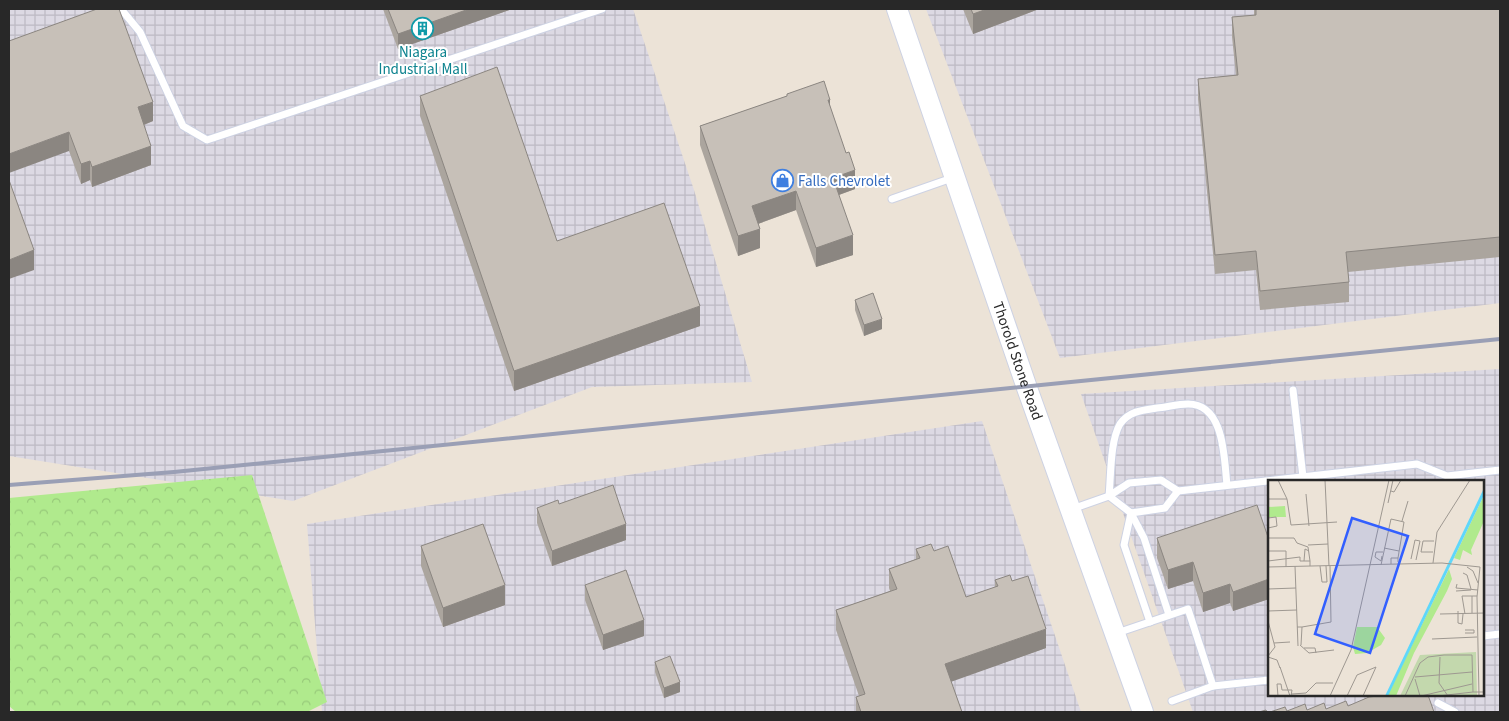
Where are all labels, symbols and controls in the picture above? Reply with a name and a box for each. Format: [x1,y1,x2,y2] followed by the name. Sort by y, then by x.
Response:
[411,17,435,41] building icon: Niagara Industrial Mall
[378,42,468,80] place label: Niagara Industrial Mall
[770,169,794,193] shop icon: Falls Chevrolet
[798,171,890,192] place label: Falls Chevrolet
[987,299,1048,423] street label: Thorold Stone Road
[1268,480,1484,696] inset map

